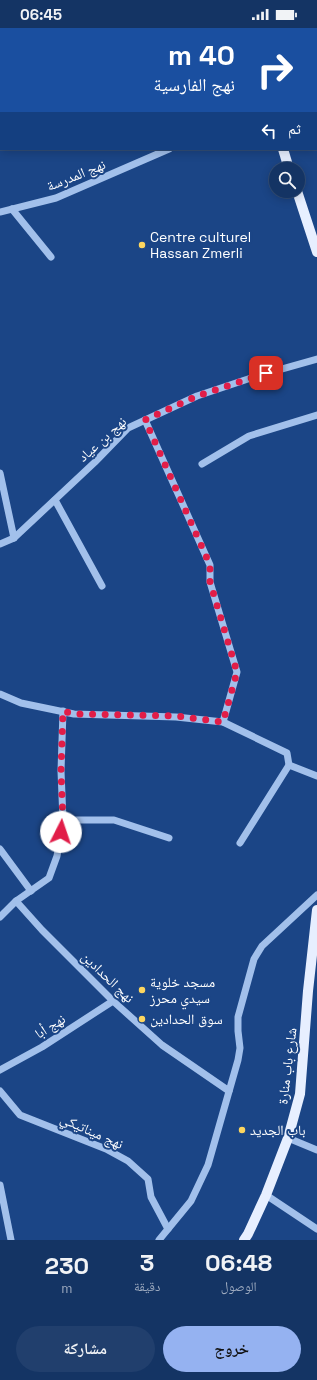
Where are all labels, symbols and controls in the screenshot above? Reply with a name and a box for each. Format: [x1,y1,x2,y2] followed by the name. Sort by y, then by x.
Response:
[20,5,62,24] text: 06:45
[168,37,235,73] text: 40 m
[249,44,301,96] icon: right
[154,73,235,96] text: نهج الفارسية
[288,119,301,138] text: ثم
[258,120,280,142] icon: left
[44,155,109,196] street label: نهج المدرسة
[269,162,305,198] map controls
[269,162,305,198] button: search
[150,228,251,262] place label: Centre culturel Hassan Zmerli
[137,240,147,250] marker: Centre culturel Hassan Zmerli
[249,356,283,390] pin
[255,362,277,384] icon: arrive
[74,412,131,466] street label: نهج بن عياد
[40,811,82,853] position arrow
[77,947,138,1007] street label: نهج الحدادين
[149,973,215,1010] place label: مسجد خلوية سيدي محرز
[137,985,147,995] marker: مسجد خلوية سيدي محرز
[31,1010,69,1043] street label: نهج أبا
[150,1010,223,1028] place label: سوق الحدادين
[137,1014,147,1024] marker: سوق الحدادين
[273,1027,302,1106] street label: شارع باب منارة
[57,1109,126,1155] street label: نهج ميناتيكي
[250,1121,306,1139] place label: باب الجديد
[237,1125,247,1135] marker: باب الجديد
[140,1247,154,1278] text: 3
[205,1247,272,1278] text: 06:48
[45,1250,89,1281] text: 230
[134,1278,160,1295] text: دقيقة
[221,1278,257,1295] text: الوصول
[61,1280,73,1297] text: m
[16,1326,155,1372] button: مشاركة
[163,1326,301,1372] button: خروج

